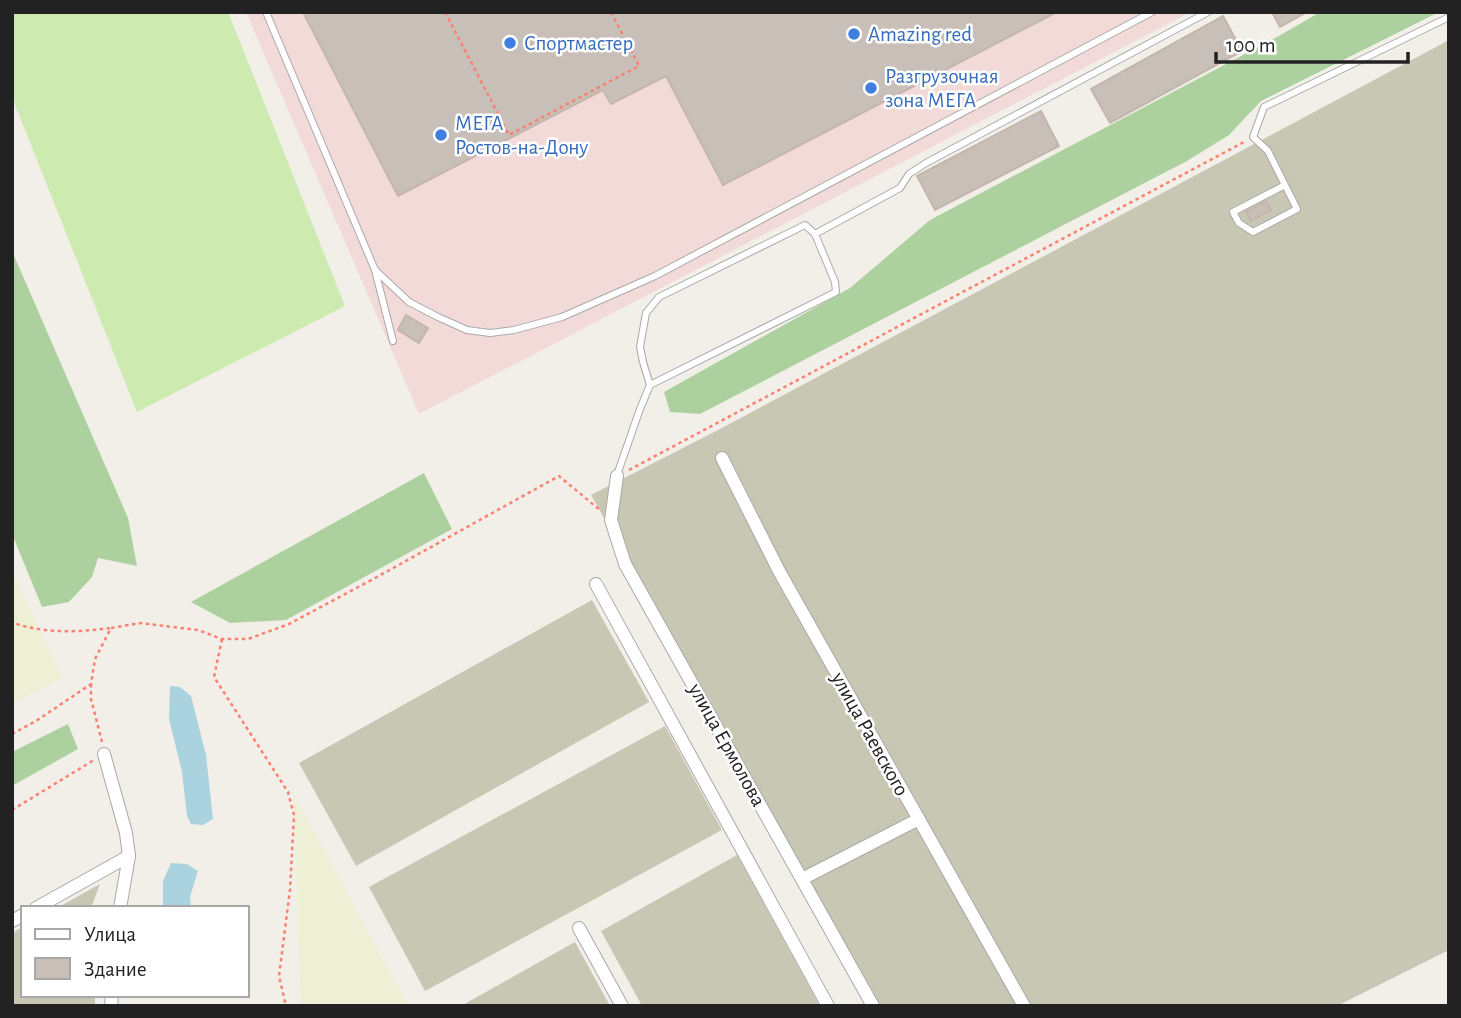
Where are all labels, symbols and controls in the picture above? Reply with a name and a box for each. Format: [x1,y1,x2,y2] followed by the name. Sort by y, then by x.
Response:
[1216,21,1408,65] scale bar
[868,24,972,45] place label: Amazing red
[846,26,862,42] marker: Amazing red
[524,33,633,54] place label: Спортмастер
[502,35,518,51] marker: Спортмастер
[1226,35,1276,56] text: 100 m
[885,66,998,111] place label: Разгрузочная зона МЕГА
[863,80,879,96] marker: Разгрузочная зона МЕГА
[455,113,588,158] place label: МЕГА Ростов-на-Дону
[433,127,449,143] marker: МЕГА Ростов-на-Дону
[827,668,913,799] street label: улица Раевского
[684,679,770,810] street label: улица Ермолова
[21,906,248,997] legend
[84,924,137,945] text: Улица
[84,959,147,980] text: Здание

